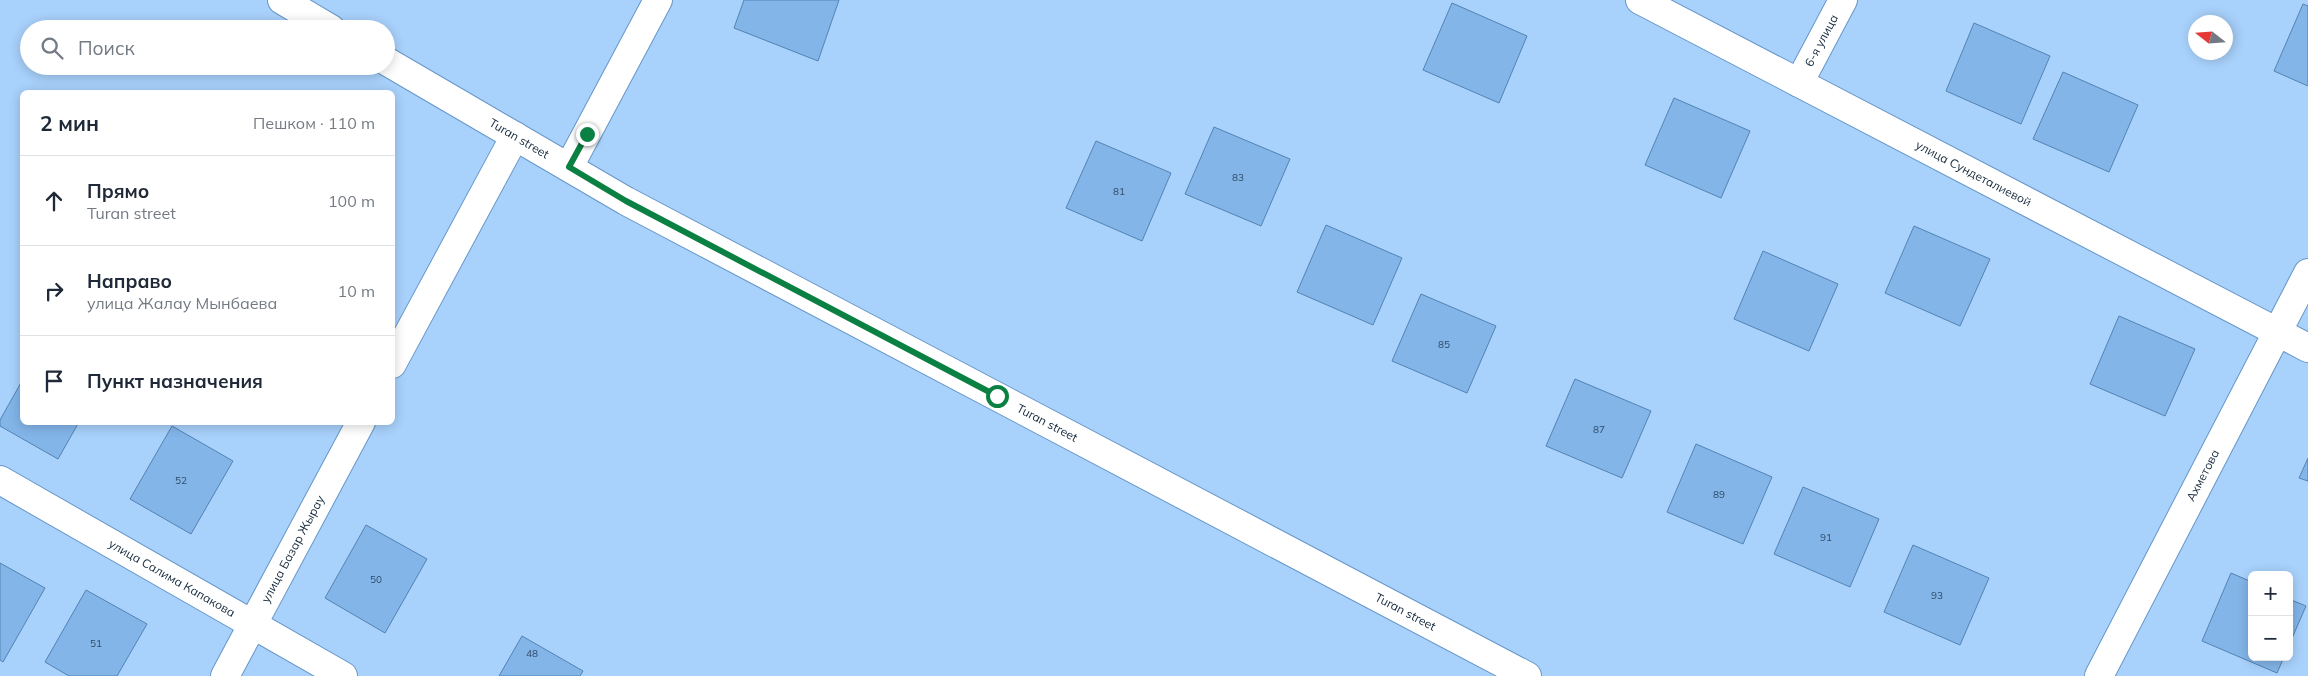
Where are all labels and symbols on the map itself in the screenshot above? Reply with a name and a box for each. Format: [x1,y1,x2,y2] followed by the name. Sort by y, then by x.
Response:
[1801,12,1841,69] street label: 6-я улица
[2188,15,2233,60] north arrow
[487,115,552,161] street label: Turan street
[576,123,599,146] route end
[1913,137,2034,210] street label: улица Сундеталиевой
[1232,171,1244,184] house number: 83
[1113,185,1125,198] house number: 81
[1438,338,1450,351] house number: 85
[986,385,1009,408] route start
[1014,400,1080,445] street label: Turan street
[1593,423,1605,436] house number: 87
[2183,447,2222,504] street label: Ахметова
[175,474,187,487] house number: 52
[1713,488,1725,501] house number: 89
[258,492,328,605] street label: улица Базар Жырау
[1820,531,1832,544] house number: 91
[106,536,238,620] street label: улица Салима Капакова
[370,573,382,586] house number: 50
[1373,589,1439,634] street label: Turan street
[1931,589,1943,602] house number: 93
[90,637,102,650] house number: 51
[526,647,538,660] house number: 48

